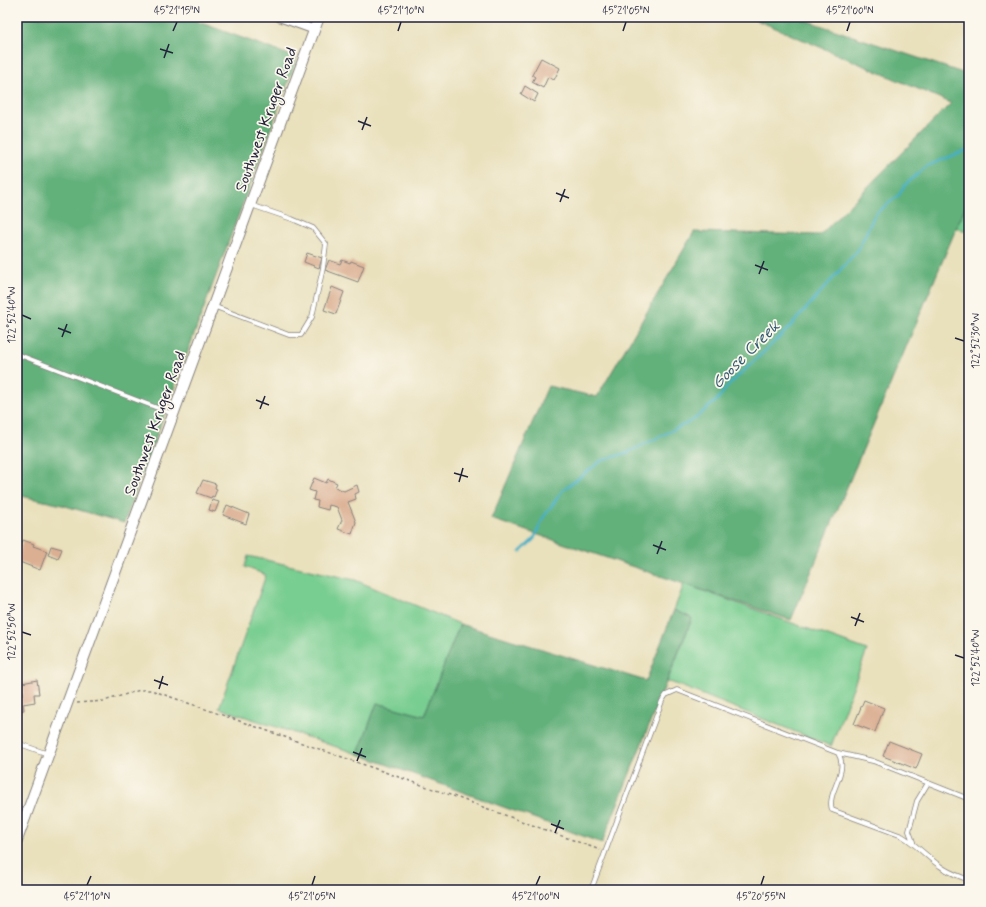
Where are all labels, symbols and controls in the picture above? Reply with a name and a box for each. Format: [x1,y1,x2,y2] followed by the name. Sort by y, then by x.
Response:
[154,4,200,18] text: 45°21'15"N
[378,4,425,18] text: 45°21'10"N
[602,4,650,18] text: 45°21'05"N
[826,4,874,18] text: 45°21'00"N
[230,44,303,195] street label: Southwest Kruger Road
[5,287,19,343] text: 122°52'40"W
[969,313,983,369] text: 122°52'30"W
[707,315,786,394] water label: Goose Creek
[119,348,192,499] street label: Southwest Kruger Road
[5,604,19,660] text: 122°52'50"W
[969,630,983,686] text: 122°52'40"W
[64,890,111,904] text: 45°21'10"N
[288,890,336,904] text: 45°21'05"N
[512,890,560,904] text: 45°21'00"N
[737,890,786,904] text: 45°20'55"N

